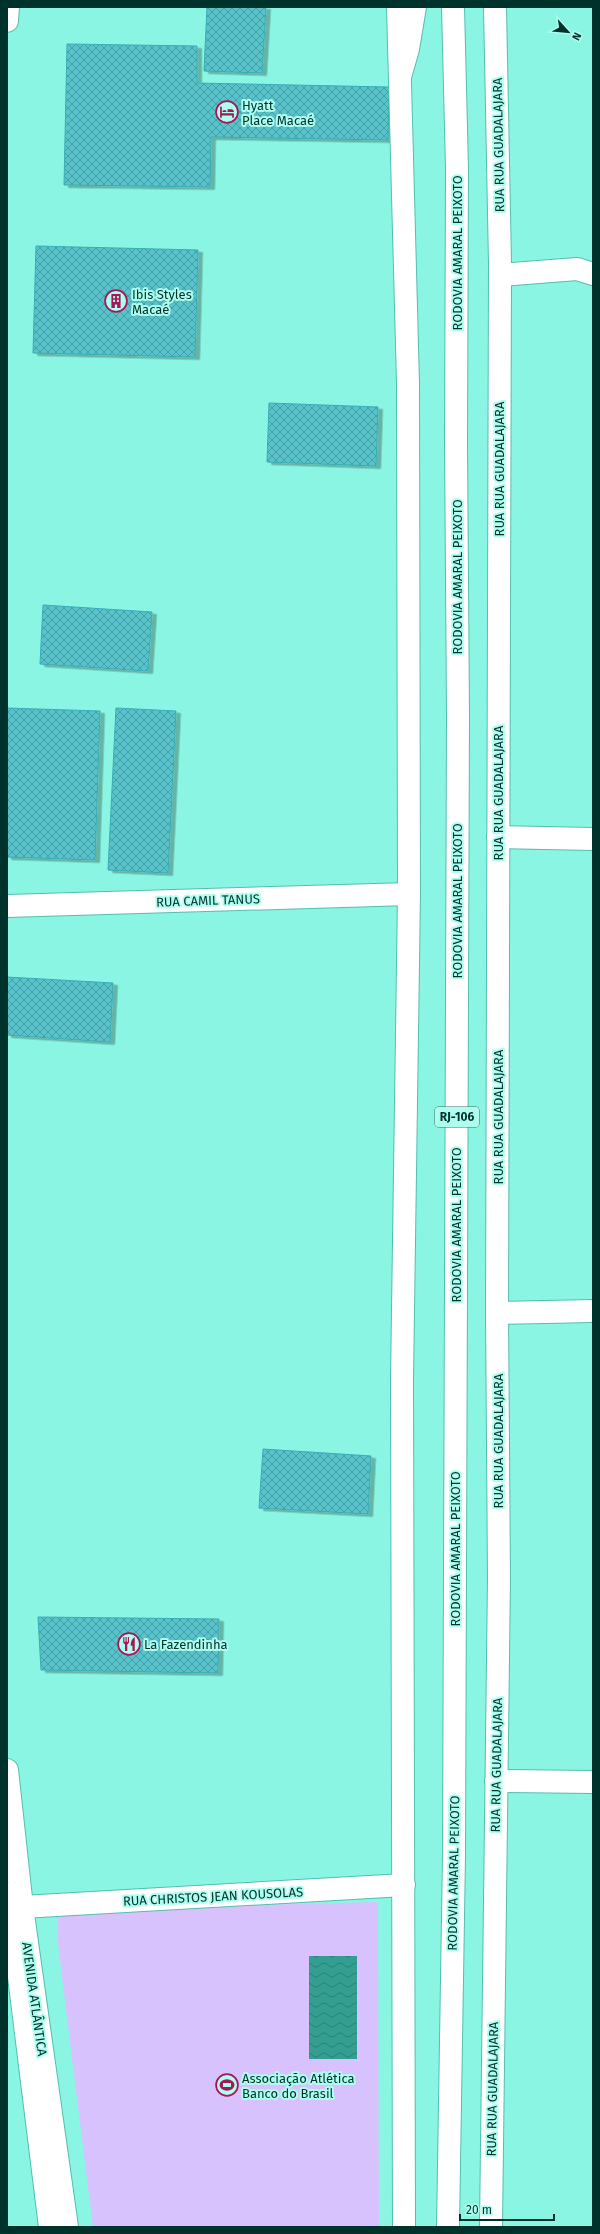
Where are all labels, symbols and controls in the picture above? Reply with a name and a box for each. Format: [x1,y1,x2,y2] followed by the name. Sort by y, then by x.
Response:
[548,12,588,52] north arrow
[569,30,584,43] text: N
[490,77,507,212] street label: RUA RUA GUADALAJARA
[242,98,314,128] place label: Hyatt Place Macaé
[214,99,240,125] hotel icon: Hyatt Place Macaé
[450,175,465,331] street label: RODOVIA AMARAL PEIXOTO
[132,287,192,317] place label: Ibis Styles Macaé
[103,288,129,314] building icon: Ibis Styles Macaé
[492,401,507,536] street label: RUA RUA GUADALAJARA
[450,499,465,655] street label: RODOVIA AMARAL PEIXOTO
[491,725,506,860] street label: RUA RUA GUADALAJARA
[450,823,465,979] street label: RODOVIA AMARAL PEIXOTO
[156,891,260,910] street label: RUA CAMIL TANUS
[491,1049,506,1184] street label: RUA RUA GUADALAJARA
[435,1107,479,1127] road number: RJ-106
[449,1147,464,1303] street label: RODOVIA AMARAL PEIXOTO
[491,1373,506,1508] street label: RUA RUA GUADALAJARA
[448,1471,463,1627] street label: RODOVIA AMARAL PEIXOTO
[116,1631,142,1657] restaurant icon: La Fazendinha
[144,1637,228,1652] place label: La Fazendinha
[488,1697,505,1833] street label: RUA RUA GUADALAJARA
[445,1795,462,1951] street label: RODOVIA AMARAL PEIXOTO
[123,1884,303,1909] street label: RUA CHRISTOS JEAN KOUSOLAS
[19,1941,50,2058] street label: AVENIDA ATLÂNTICA
[484,2021,501,2157] street label: RUA RUA GUADALAJARA
[242,2071,355,2101] place label: Associação Atlética Banco do Brasil
[214,2072,240,2098] sports icon: Associação Atlética Banco do Brasil
[460,2196,554,2222] scale bar
[466,2203,492,2217] text: 20 m

